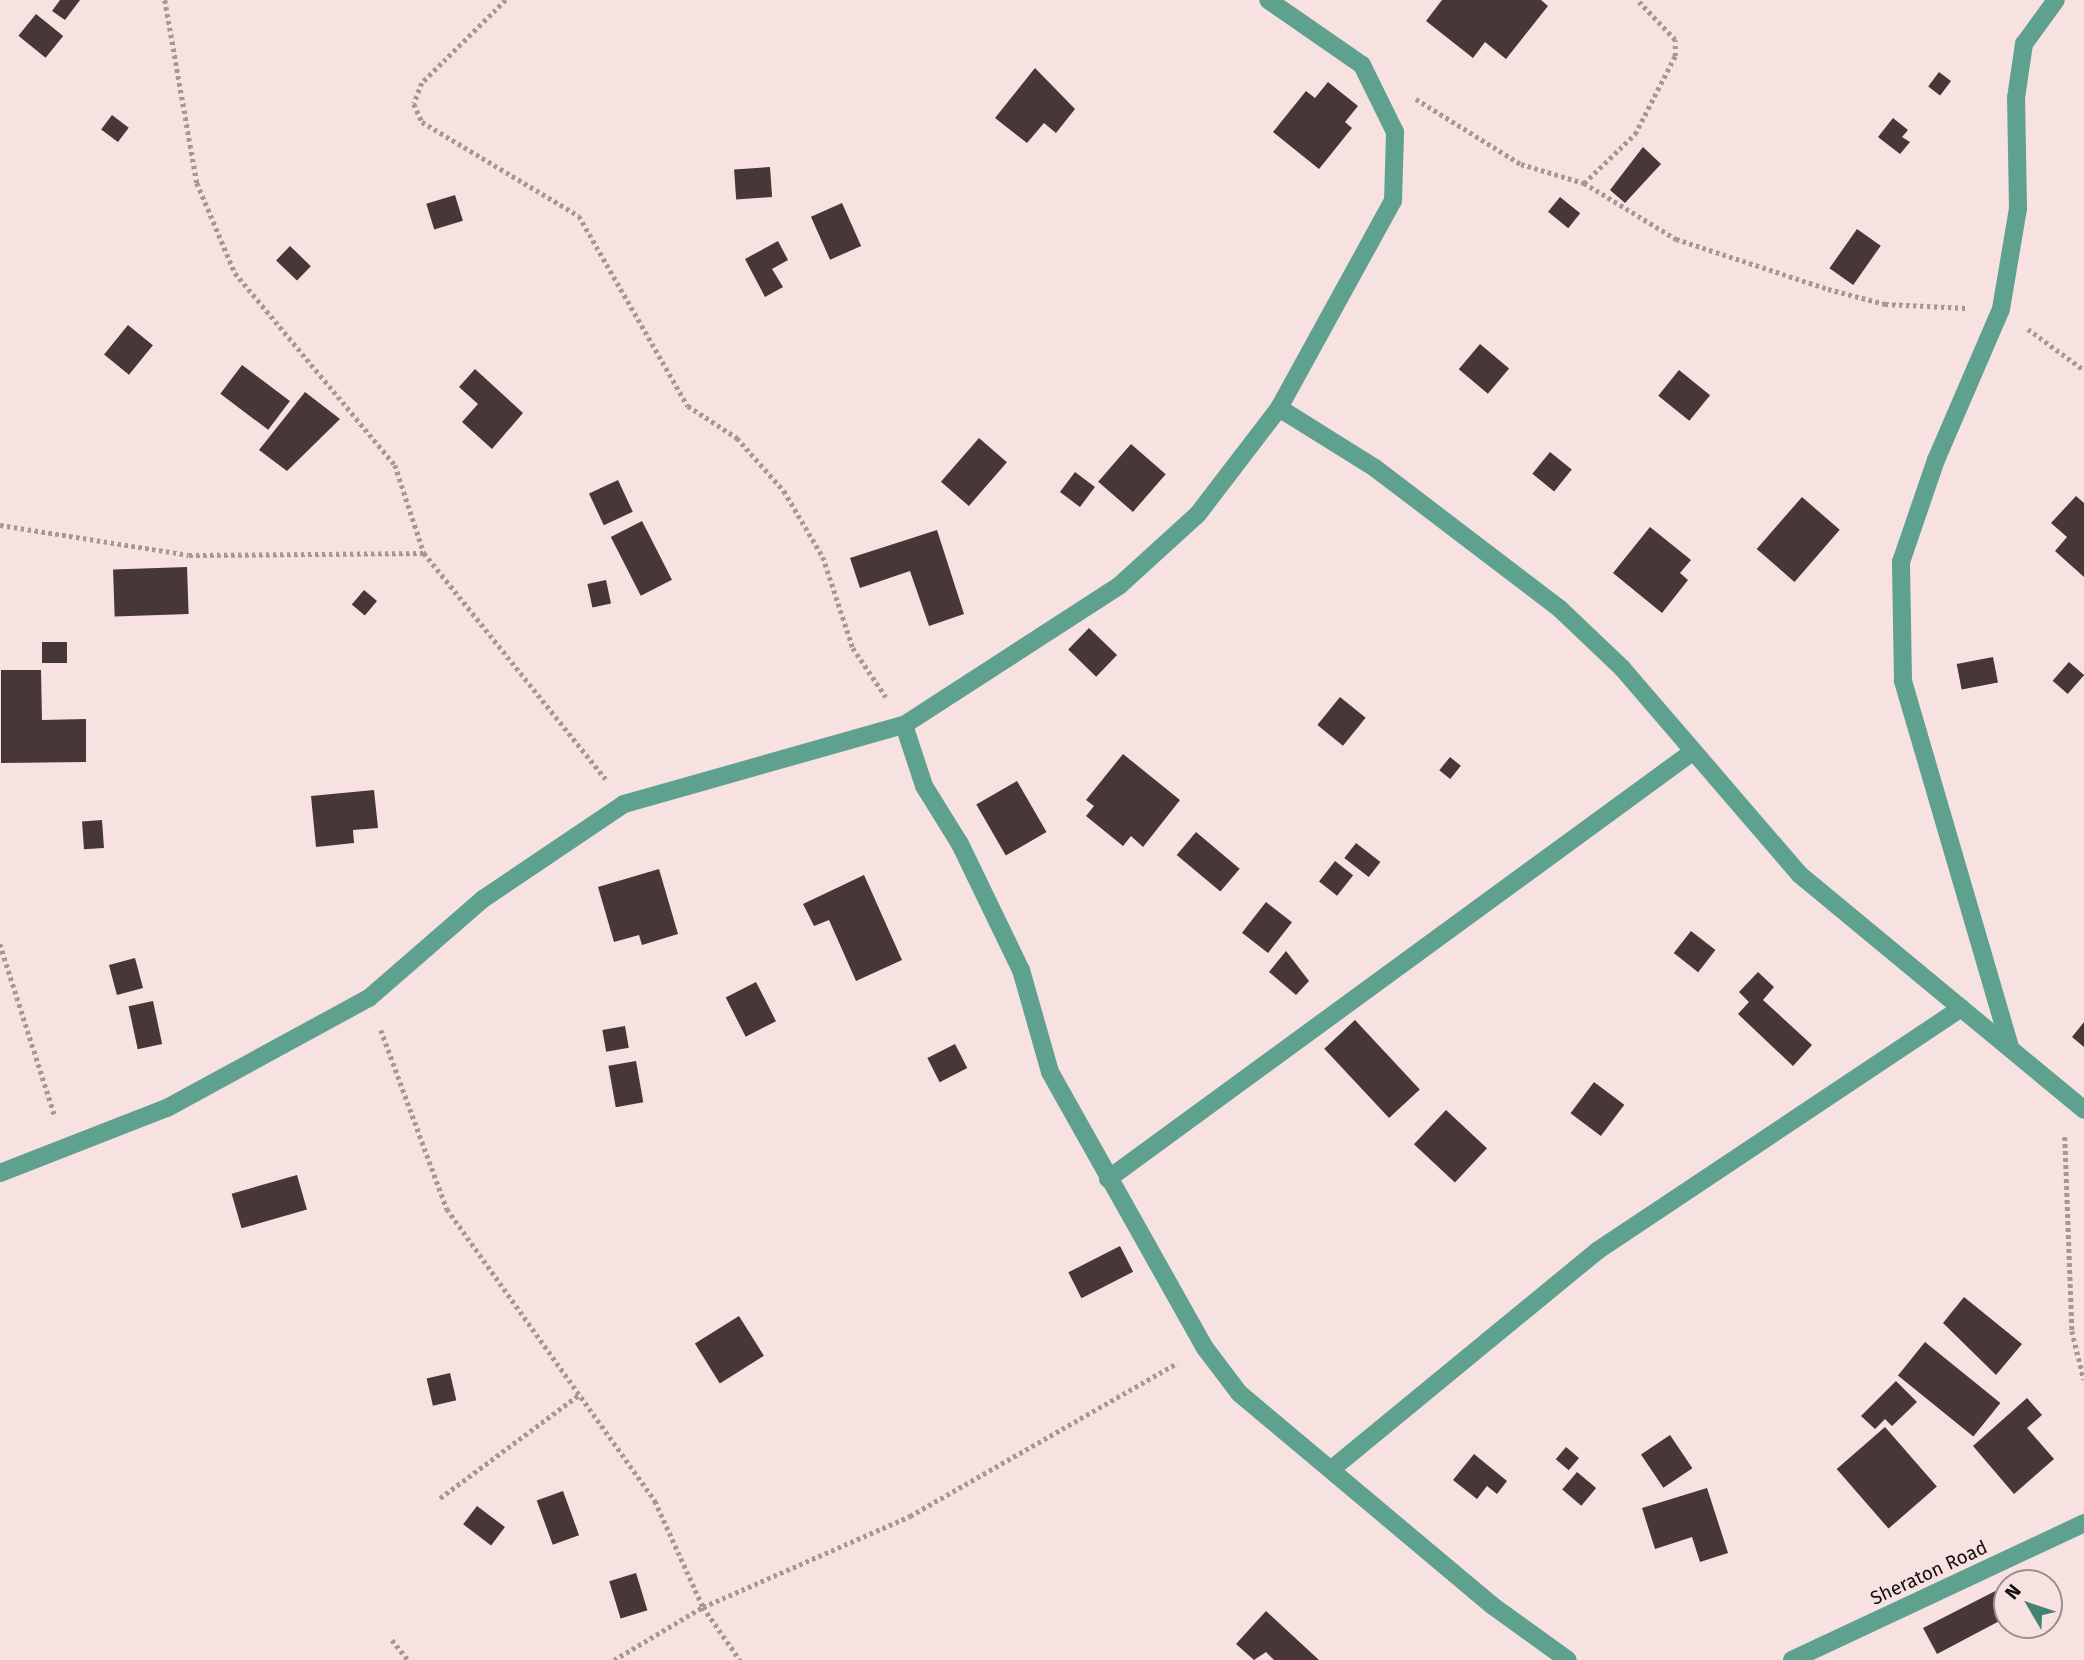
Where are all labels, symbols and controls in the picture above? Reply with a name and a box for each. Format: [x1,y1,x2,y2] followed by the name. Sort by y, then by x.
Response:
[1867,1536,1991,1610] street label: Sheraton Road
[1993,1569,2063,1639] north arrow
[2000,1580,2026,1604] text: N

